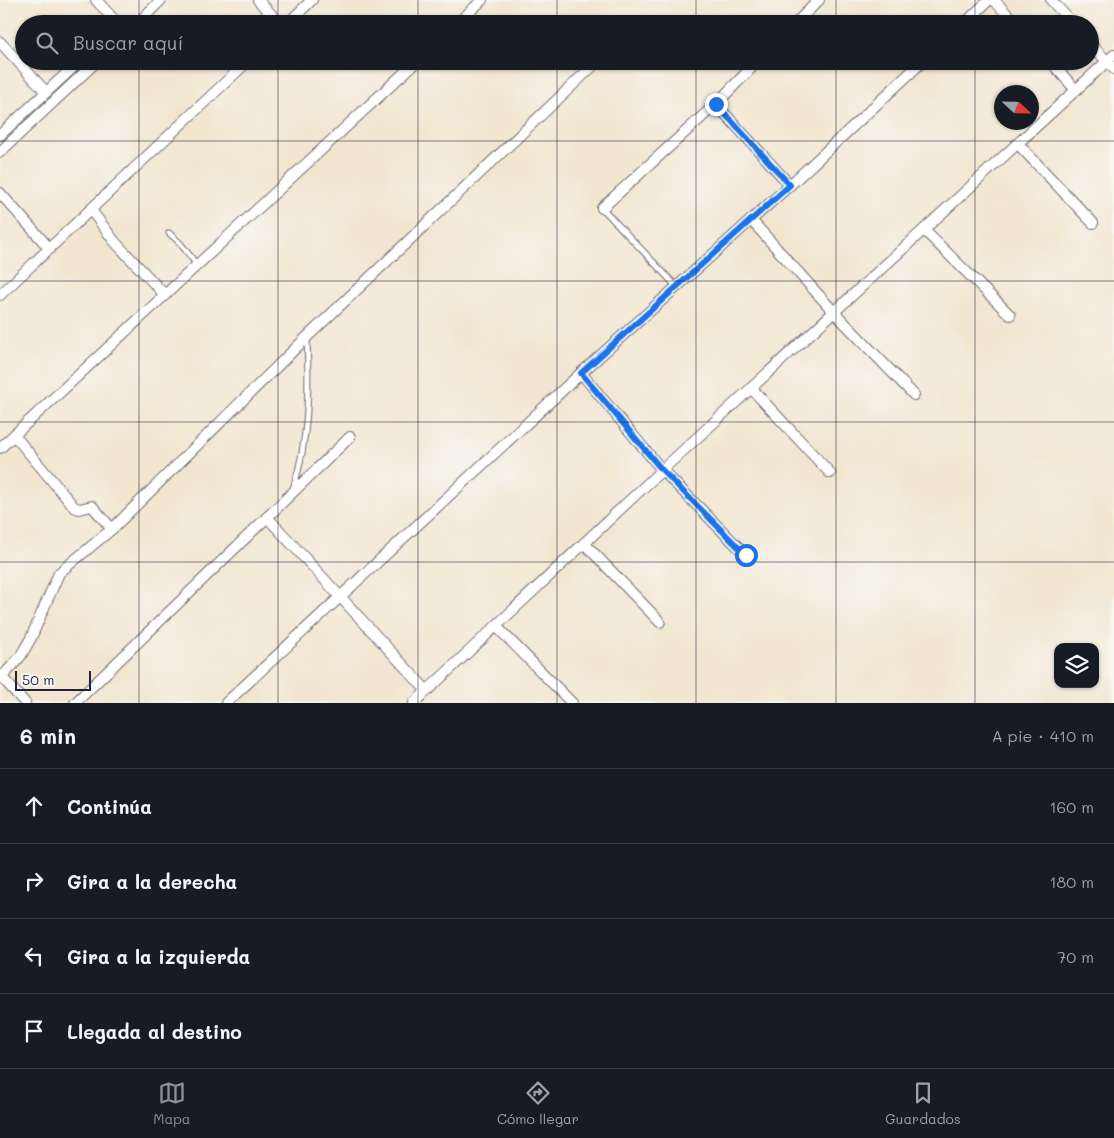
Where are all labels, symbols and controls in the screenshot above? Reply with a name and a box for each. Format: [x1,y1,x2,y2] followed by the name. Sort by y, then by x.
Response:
[15,15,1099,70] search box
[33,29,61,57] icon: search
[73,30,183,55] text: Buscar aquí
[994,85,1039,130] north arrow
[705,93,728,116] route end
[735,544,758,567] route start
[1054,643,1099,688] map controls
[1054,643,1099,688] button: layers
[15,668,91,691] scale bar
[22,670,54,689] text: 50 m
[20,722,76,749] text: 6 min
[992,725,1094,746] text: A pie · 410 m
[20,792,48,820] icon: ahead
[67,794,152,819] text: Continúa
[1049,796,1094,817] text: 160 m
[20,867,48,895] icon: right
[67,869,237,894] text: Gira a la derecha
[1049,871,1094,892] text: 180 m
[20,942,48,970] icon: left
[67,944,250,969] text: Gira a la izquierda
[1057,946,1094,967] text: 70 m
[20,1017,48,1045] icon: arrive
[67,1019,242,1044] text: Llegada al destino
[153,1079,191,1128] tab: Mapa
[497,1079,579,1128] tab: Cómo llegar
[885,1079,961,1128] tab: Guardados

